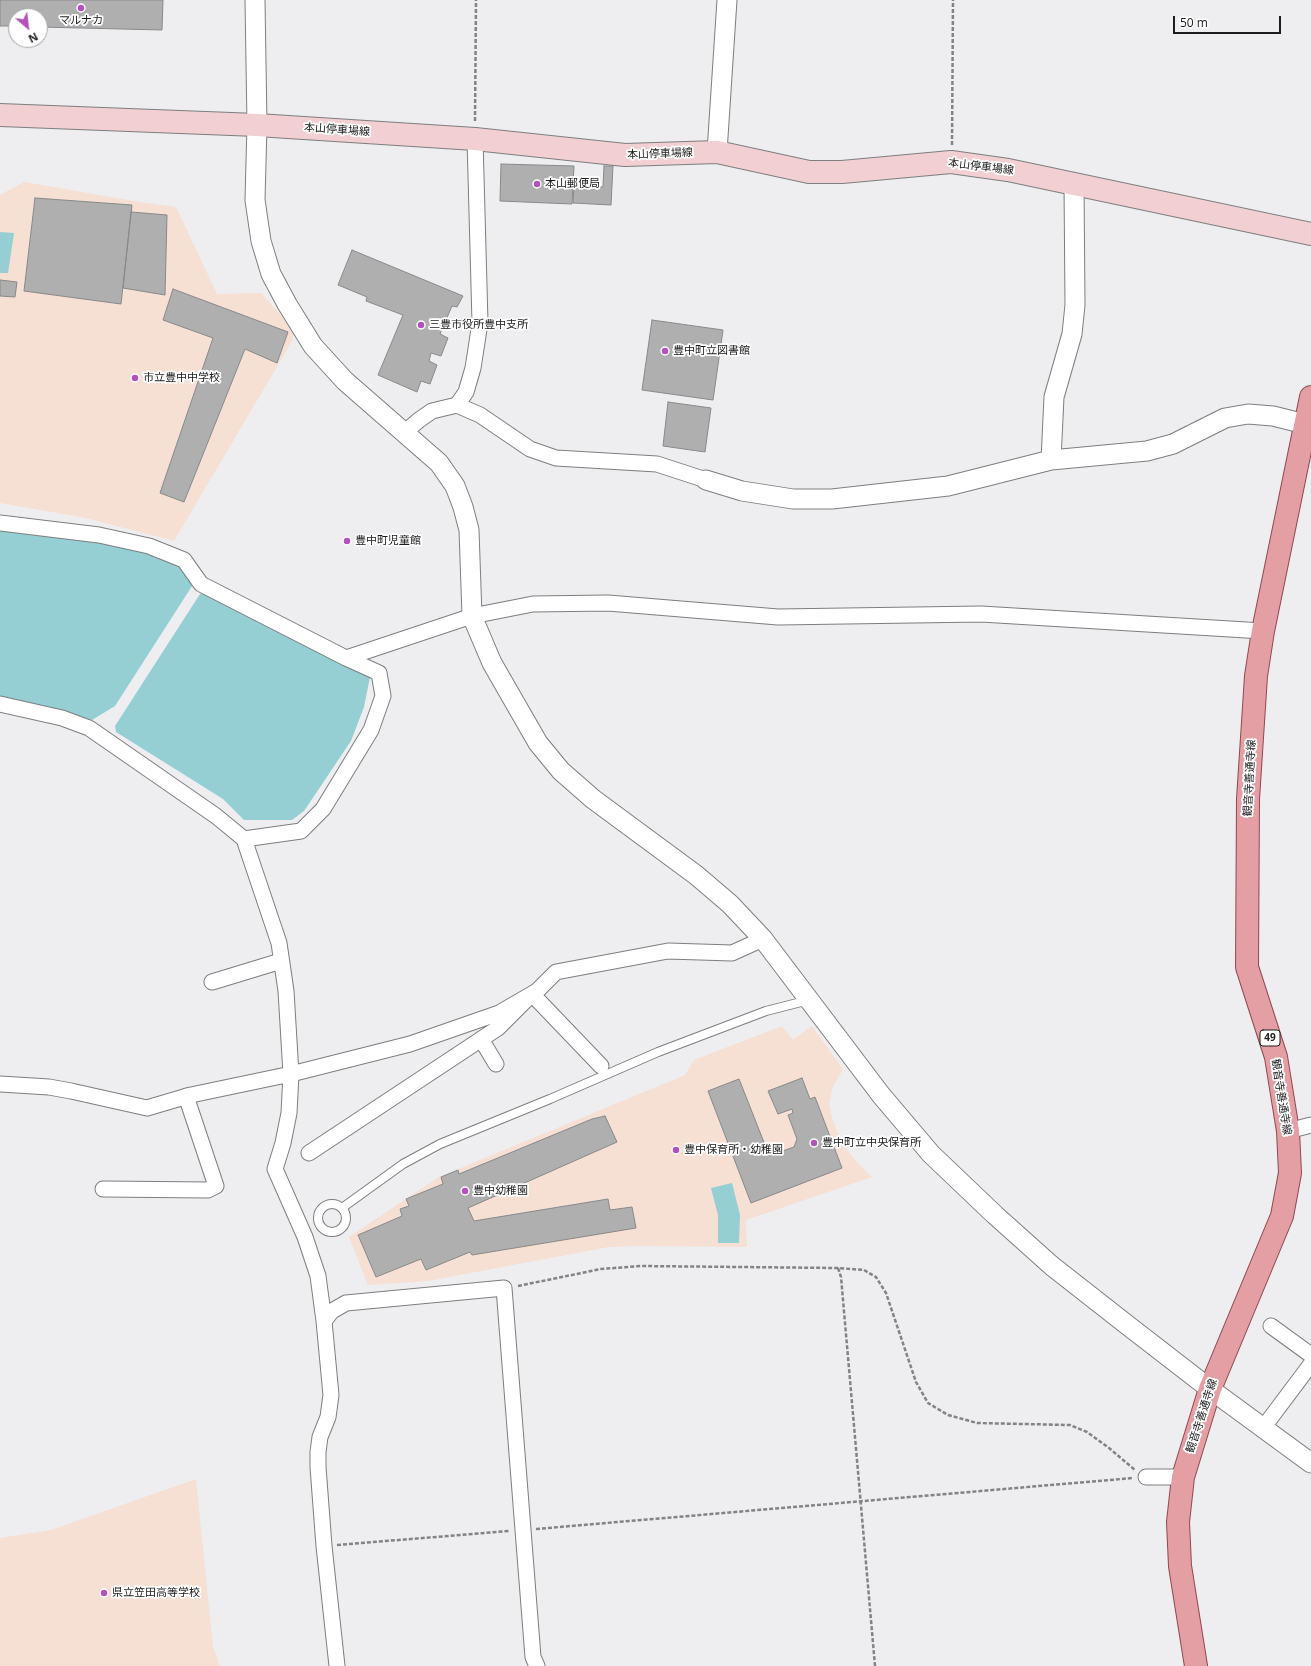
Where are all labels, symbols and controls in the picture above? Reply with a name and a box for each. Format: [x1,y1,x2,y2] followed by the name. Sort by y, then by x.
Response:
[76,3,86,13] marker: マルナカ
[8,8,48,48] north arrow
[1175,8,1283,34] scale bar
[59,14,103,28] place label: マルナカ
[1180,14,1208,31] text: 50 m
[26,29,41,47] text: N
[304,121,370,139] street label: 本山停車場線
[627,146,693,162] street label: 本山停車場線
[947,156,1015,178] street label: 本山停車場線
[545,177,600,191] place label: 本山郵便局
[532,179,542,189] marker: 本山郵便局
[429,318,528,332] place label: 三豊市役所豊中支所
[416,320,426,330] marker: 三豊市役所豊中支所
[673,344,750,358] place label: 豊中町立図書館
[660,346,670,356] marker: 豊中町立図書館
[143,371,220,385] place label: 市立豊中中学校
[130,373,140,383] marker: 市立豊中中学校
[355,534,421,548] place label: 豊中町児童館
[342,536,352,546] marker: 豊中町児童館
[1241,739,1259,817] street label: 観音寺善通寺線
[1260,1030,1280,1046] road number: 49
[1268,1058,1294,1136] street label: 観音寺善通寺線
[822,1136,921,1150] place label: 豊中町立中央保育所
[809,1138,819,1148] marker: 豊中町立中央保育所
[684,1143,783,1157] place label: 豊中保育所・幼稚園
[671,1145,681,1155] marker: 豊中保育所・幼稚園
[473,1184,528,1198] place label: 豊中幼稚園
[460,1186,470,1196] marker: 豊中幼稚園
[1184,1377,1220,1455] street label: 観音寺善通寺線
[112,1586,200,1600] place label: 県立笠田高等学校
[99,1588,109,1598] marker: 県立笠田高等学校

